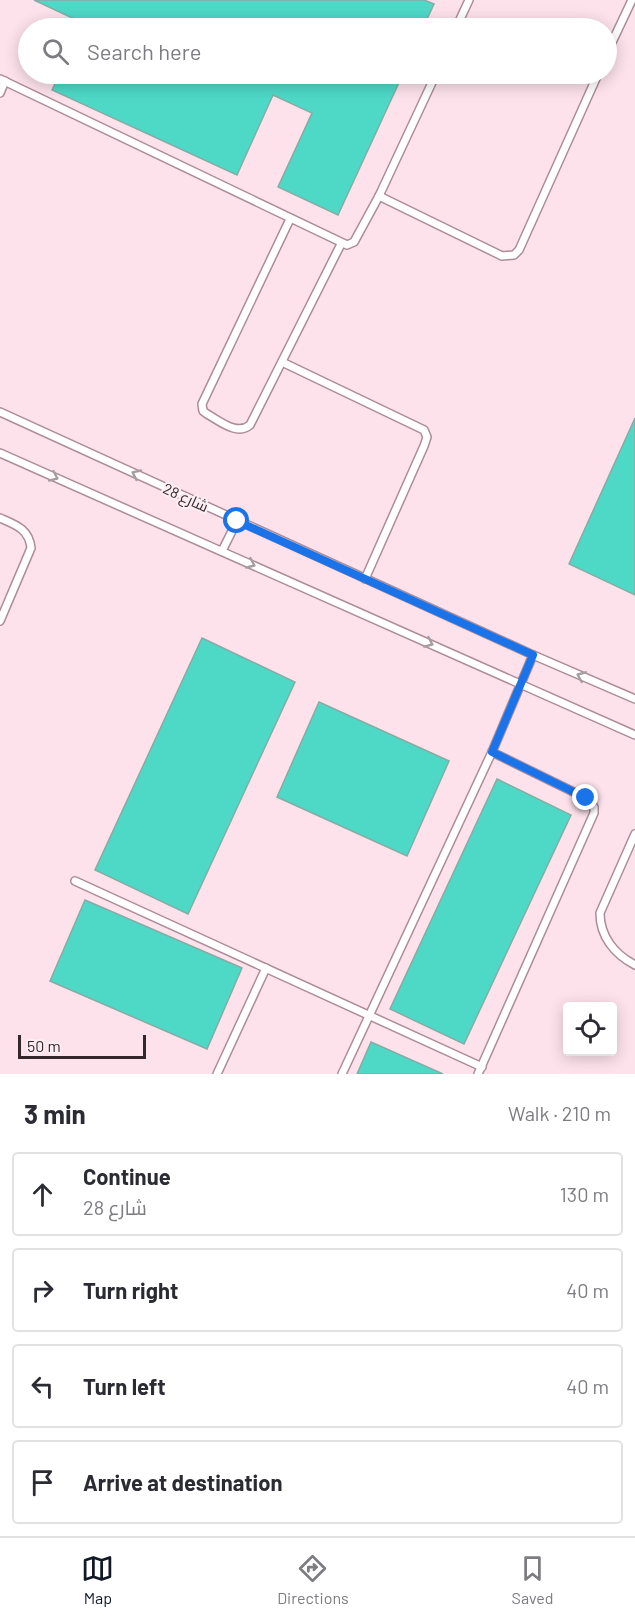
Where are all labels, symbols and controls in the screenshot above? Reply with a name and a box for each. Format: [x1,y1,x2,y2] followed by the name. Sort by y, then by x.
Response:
[18,18,617,84] search box
[39,35,72,68] icon: search
[87,38,201,64] text: Search here
[47,470,58,482] one-way arrow
[131,470,142,482] one-way arrow
[159,479,212,518] street label: شارع 28
[223,507,249,533] route start
[245,557,256,569] one-way arrow
[423,636,434,648] one-way arrow
[577,671,588,683] one-way arrow
[572,784,598,810] route end
[563,1002,617,1056] map controls
[563,1002,617,1056] button: locate
[18,1032,146,1060] scale bar
[27,1036,61,1055] text: 50 m
[24,1098,86,1129] text: 3 min
[508,1101,611,1125] text: Walk · 210 m
[83,1163,171,1189] text: Continue
[26,1178,59,1211] icon: ahead
[560,1182,609,1206] text: 130 m
[83,1195,147,1219] text: شارع 28
[26,1274,59,1307] icon: right
[83,1277,178,1303] text: Turn right
[566,1278,609,1302] text: 40 m
[26,1370,59,1403] icon: left
[83,1373,166,1399] text: Turn left
[566,1374,609,1398] text: 40 m
[26,1466,59,1499] icon: arrive
[83,1469,282,1495] text: Arrive at destination
[81,1552,114,1607] tab: Map
[277,1552,349,1607] tab: Directions
[512,1552,554,1607] tab: Saved

